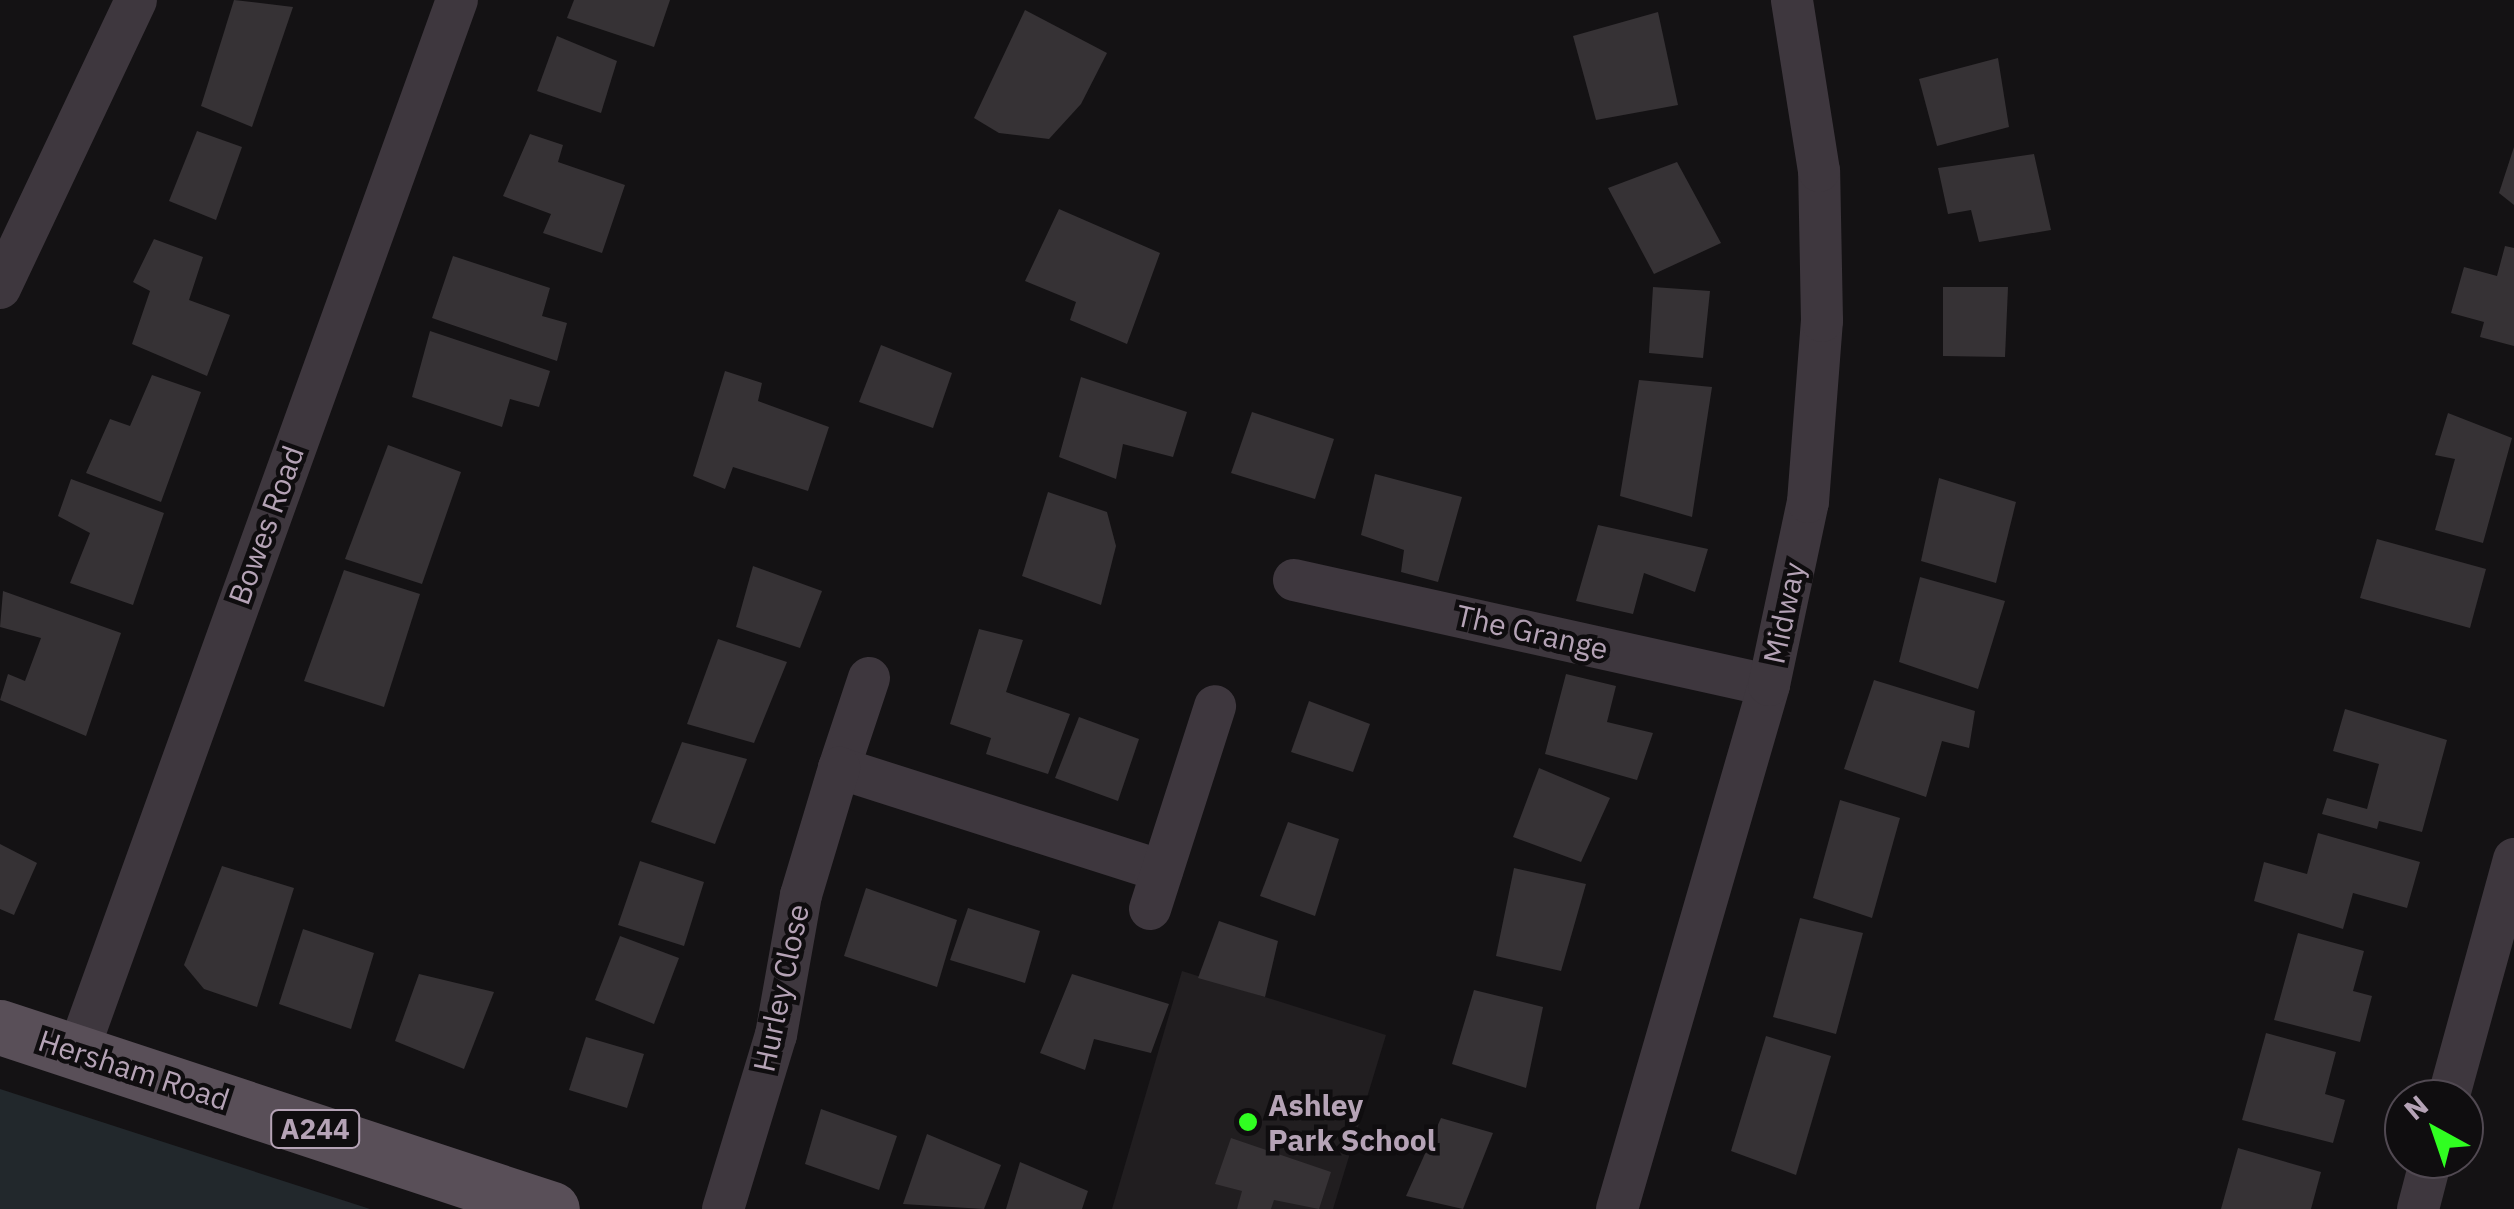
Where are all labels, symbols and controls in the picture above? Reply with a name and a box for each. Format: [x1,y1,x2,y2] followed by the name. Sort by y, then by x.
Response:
[221,441,311,609] street label: Bowes Road
[1756,559,1812,667] street label: Midway
[1453,597,1611,667] street label: The Grange
[746,901,816,1075] street label: Hurley Close
[34,1022,234,1118] street label: Hersham Road
[2384,1079,2484,1179] north arrow
[2396,1086,2435,1128] text: N
[1268,1087,1436,1158] place label: Ashley Park School
[270,1106,360,1152] road number: A244
[1237,1111,1259,1133] marker: Ashley Park School

